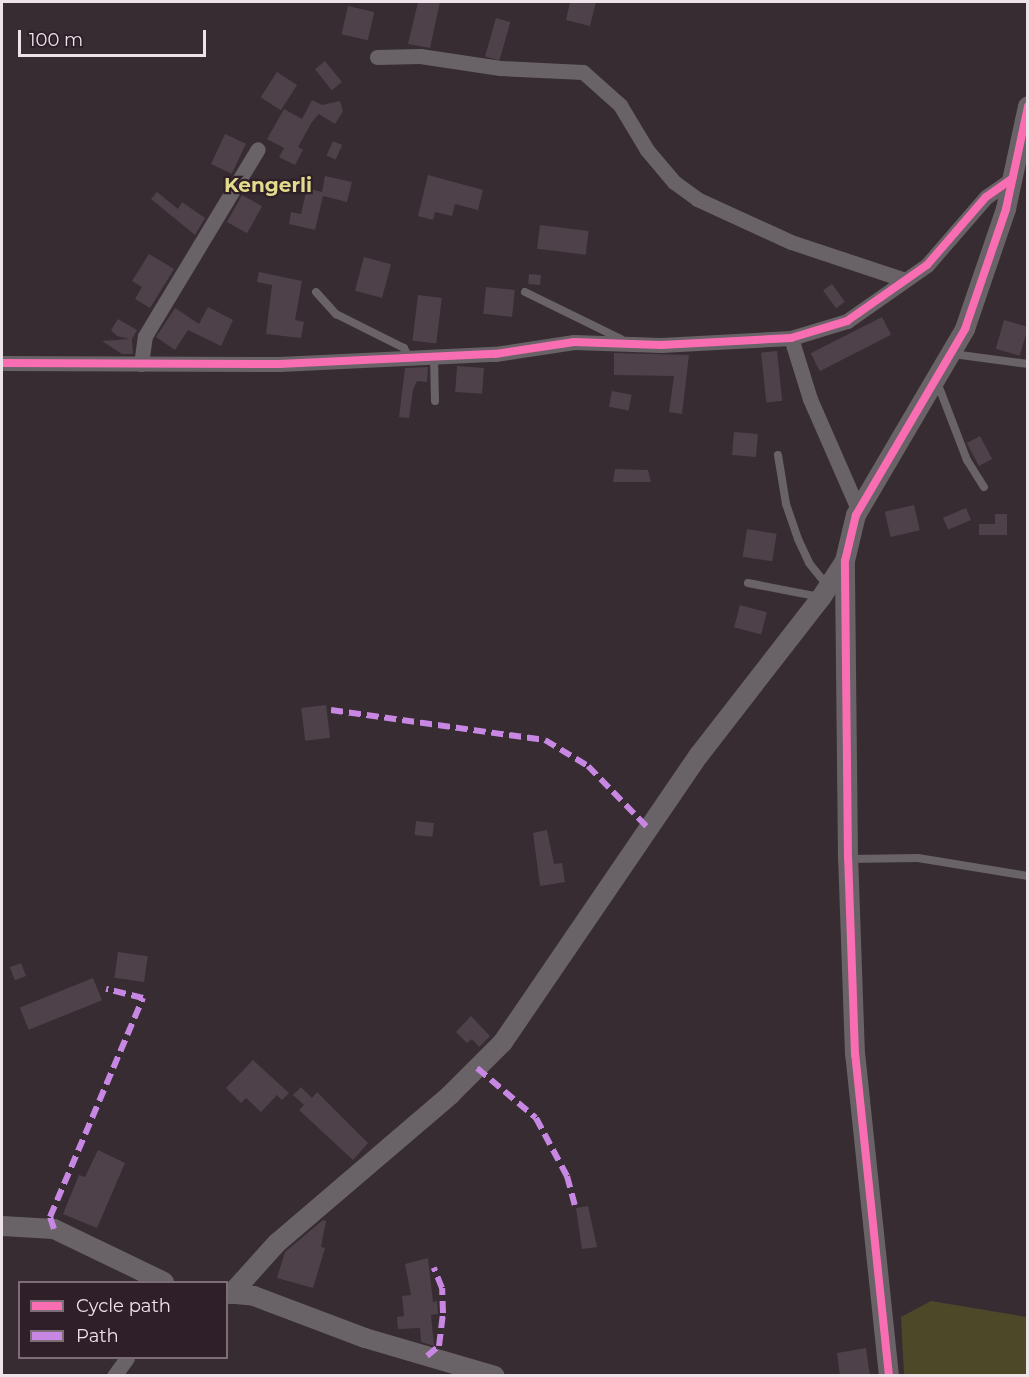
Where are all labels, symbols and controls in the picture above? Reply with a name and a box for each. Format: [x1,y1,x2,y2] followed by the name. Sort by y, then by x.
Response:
[21,18,208,56] scale bar
[29,29,83,51] text: 100 m
[224,173,312,197] district label: Kengerli
[18,1281,228,1359] legend
[76,1295,171,1317] text: Cycle path
[76,1325,119,1347] text: Path

